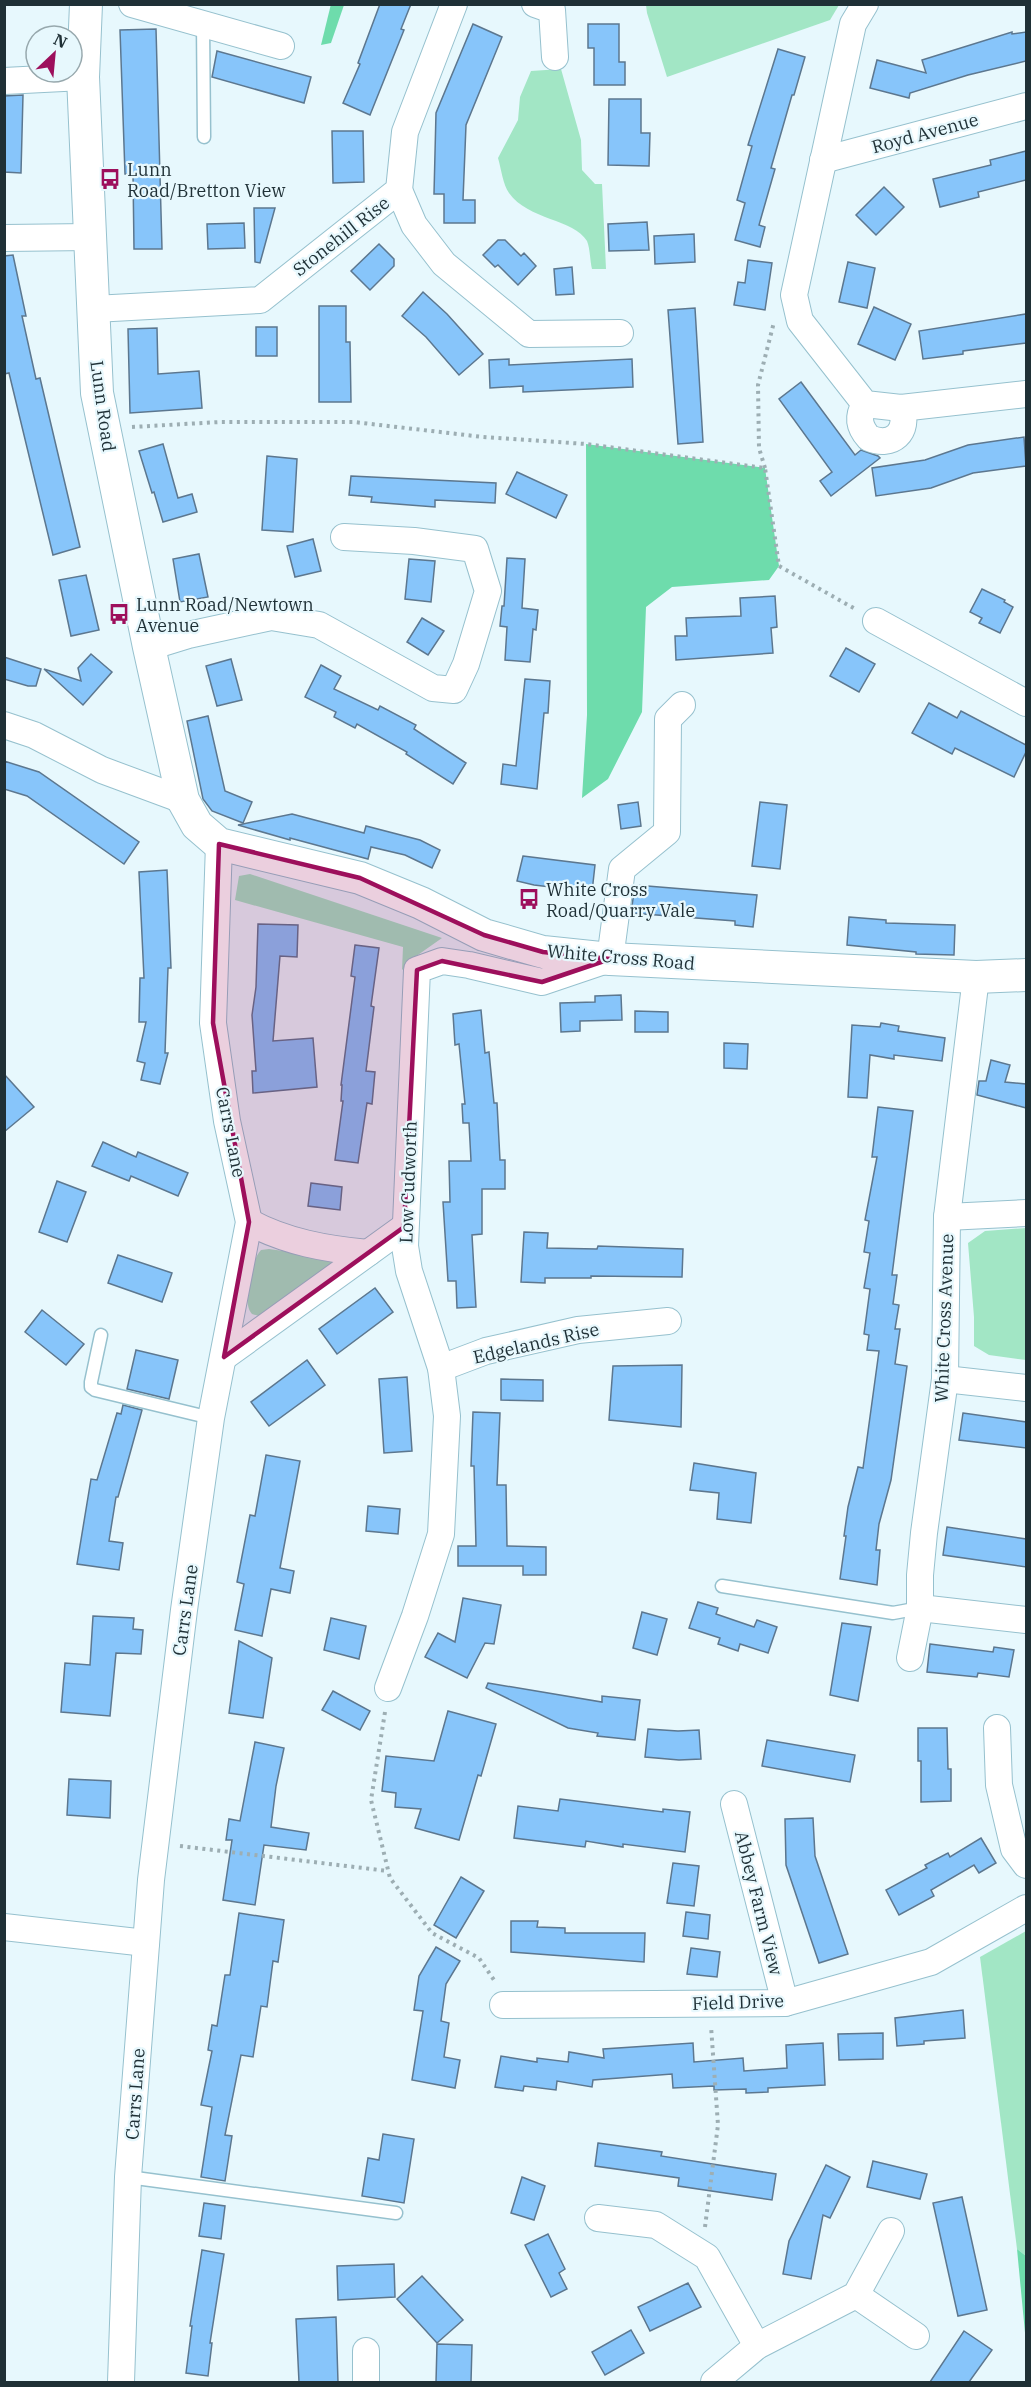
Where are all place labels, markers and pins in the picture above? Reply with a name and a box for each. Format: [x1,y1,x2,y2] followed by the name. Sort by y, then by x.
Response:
[127,158,285,202] place label: Lunn Road/Bretton View
[98,167,122,191] bus stop icon: Lunn Road/Bretton View
[136,593,314,637] place label: Lunn Road/Newtown Avenue
[107,602,131,626] bus stop icon: Lunn Road/Newtown Avenue
[546,878,695,922] place label: White Cross Road/Quarry Vale
[517,887,541,911] bus stop icon: White Cross Road/Quarry Vale

